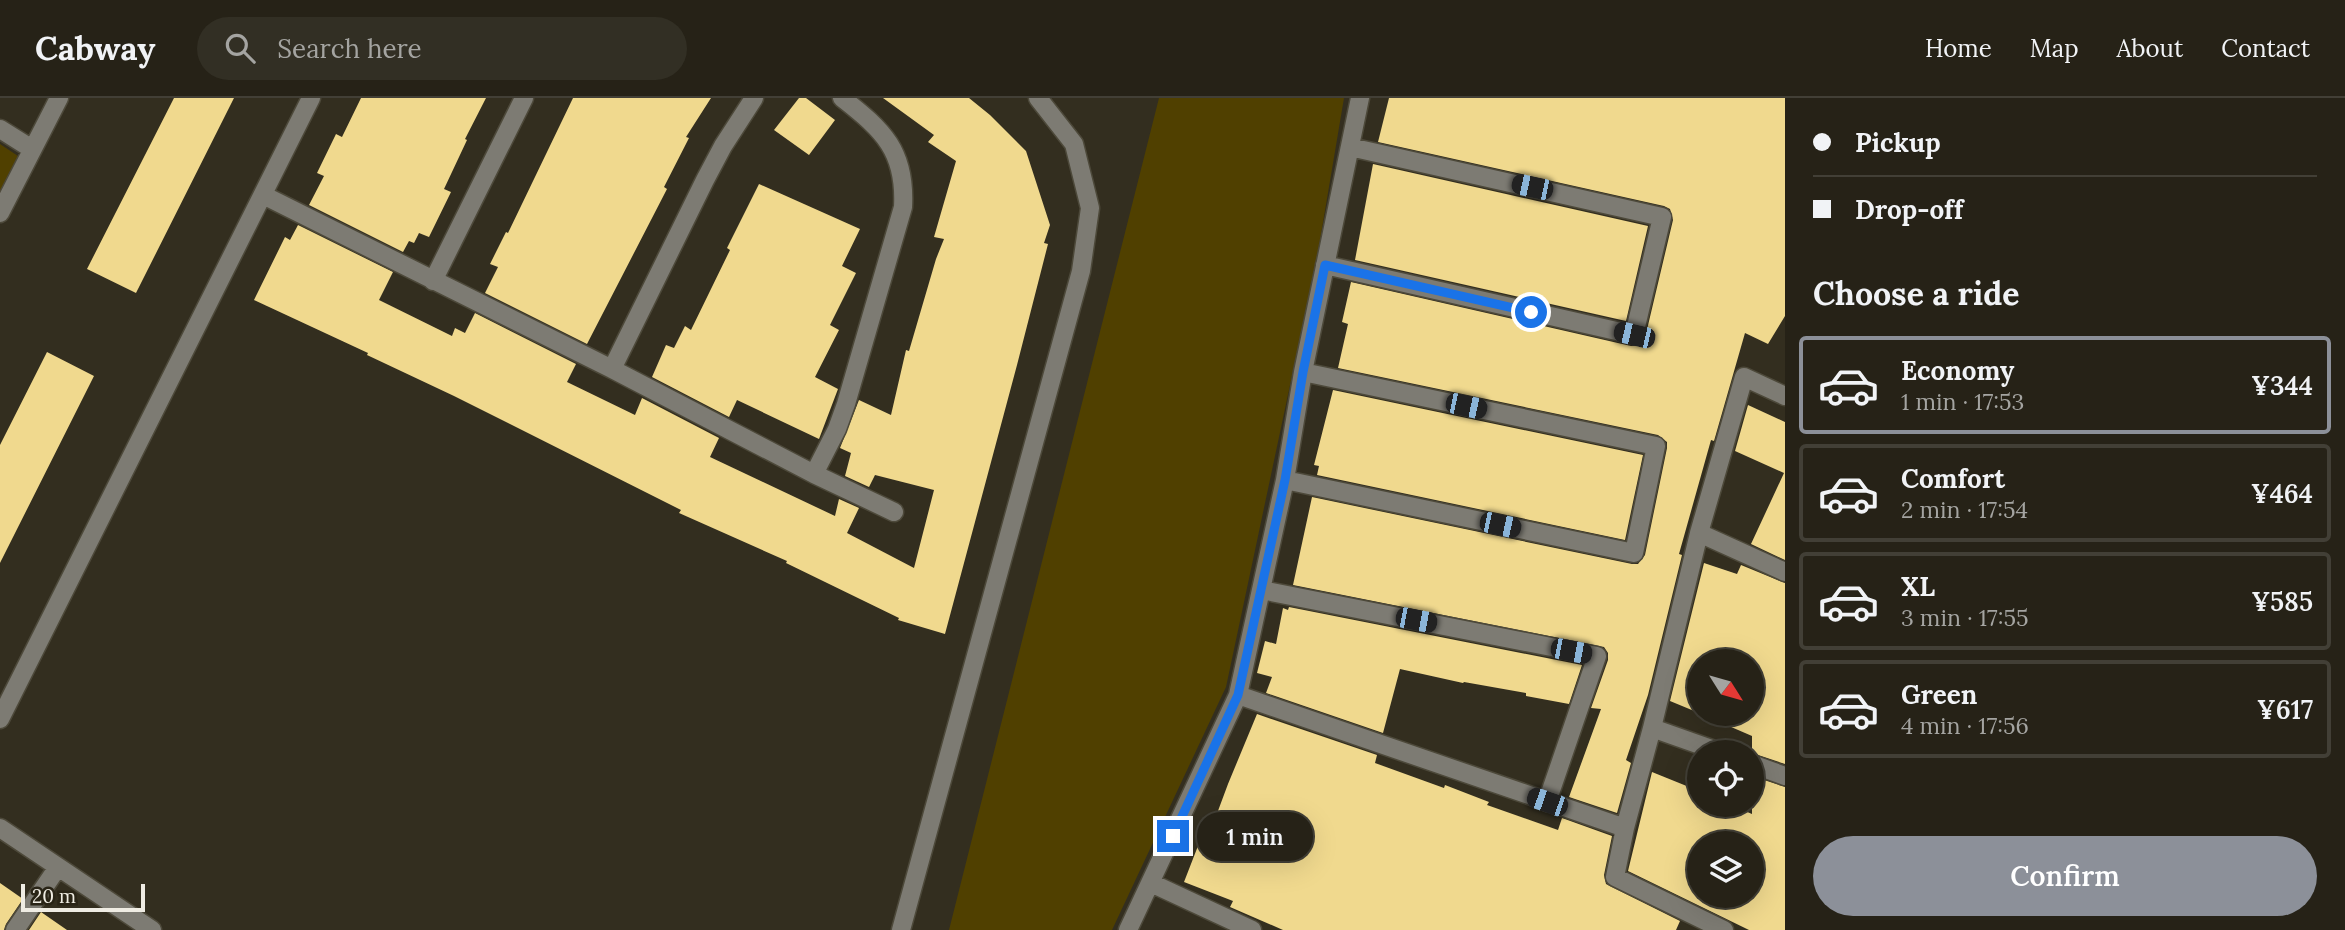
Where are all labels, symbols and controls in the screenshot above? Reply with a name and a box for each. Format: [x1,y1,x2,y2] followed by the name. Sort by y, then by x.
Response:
[197,17,687,80] search box
[35,27,155,69] text: Cabway
[221,29,259,67] icon: search
[277,32,422,65] text: Search here
[1925,33,1992,64] text: Home
[2030,33,2079,64] text: Map
[2117,33,2183,64] text: About
[2221,33,2310,64] text: Contact
[1855,126,1941,159] text: Pickup
[1510,172,1555,202] car
[1855,193,1963,226] text: Drop-off
[1813,273,2020,314] text: Choose a ride
[1515,296,1547,328] route start
[1612,320,1657,350] car
[1817,354,1880,417] icon: car
[1901,354,2014,387] text: Economy
[2251,369,2313,402] text: ¥344
[1901,387,2024,416] text: 1 min · 17:53
[1444,391,1489,421] car
[1817,462,1880,525] icon: car
[1901,462,2005,495] text: Comfort
[2251,477,2313,510] text: ¥464
[1901,495,2028,524] text: 2 min · 17:54
[1478,510,1523,540] car
[1817,570,1880,633] icon: car
[1901,570,1935,603] text: XL
[2251,585,2313,618] text: ¥585
[1901,603,2029,632] text: 3 min · 17:55
[1394,606,1439,634] car
[1549,637,1594,665] car
[1687,649,1764,726] north arrow
[1687,649,1764,908] map controls
[1817,678,1880,741] icon: car
[1901,678,1977,711] text: Green
[2257,693,2313,726] text: ¥617
[1901,711,2029,740] text: 4 min · 17:56
[1687,740,1764,817] button: locate
[1524,785,1571,819] car
[1198,812,1313,860] callout: 1 min
[1157,820,1189,852] route end
[1226,822,1284,851] text: 1 min
[1687,831,1764,908] button: layers
[1813,836,2317,916] button: Confirm
[21,881,145,913] scale bar
[32,884,76,908] text: 20 m

